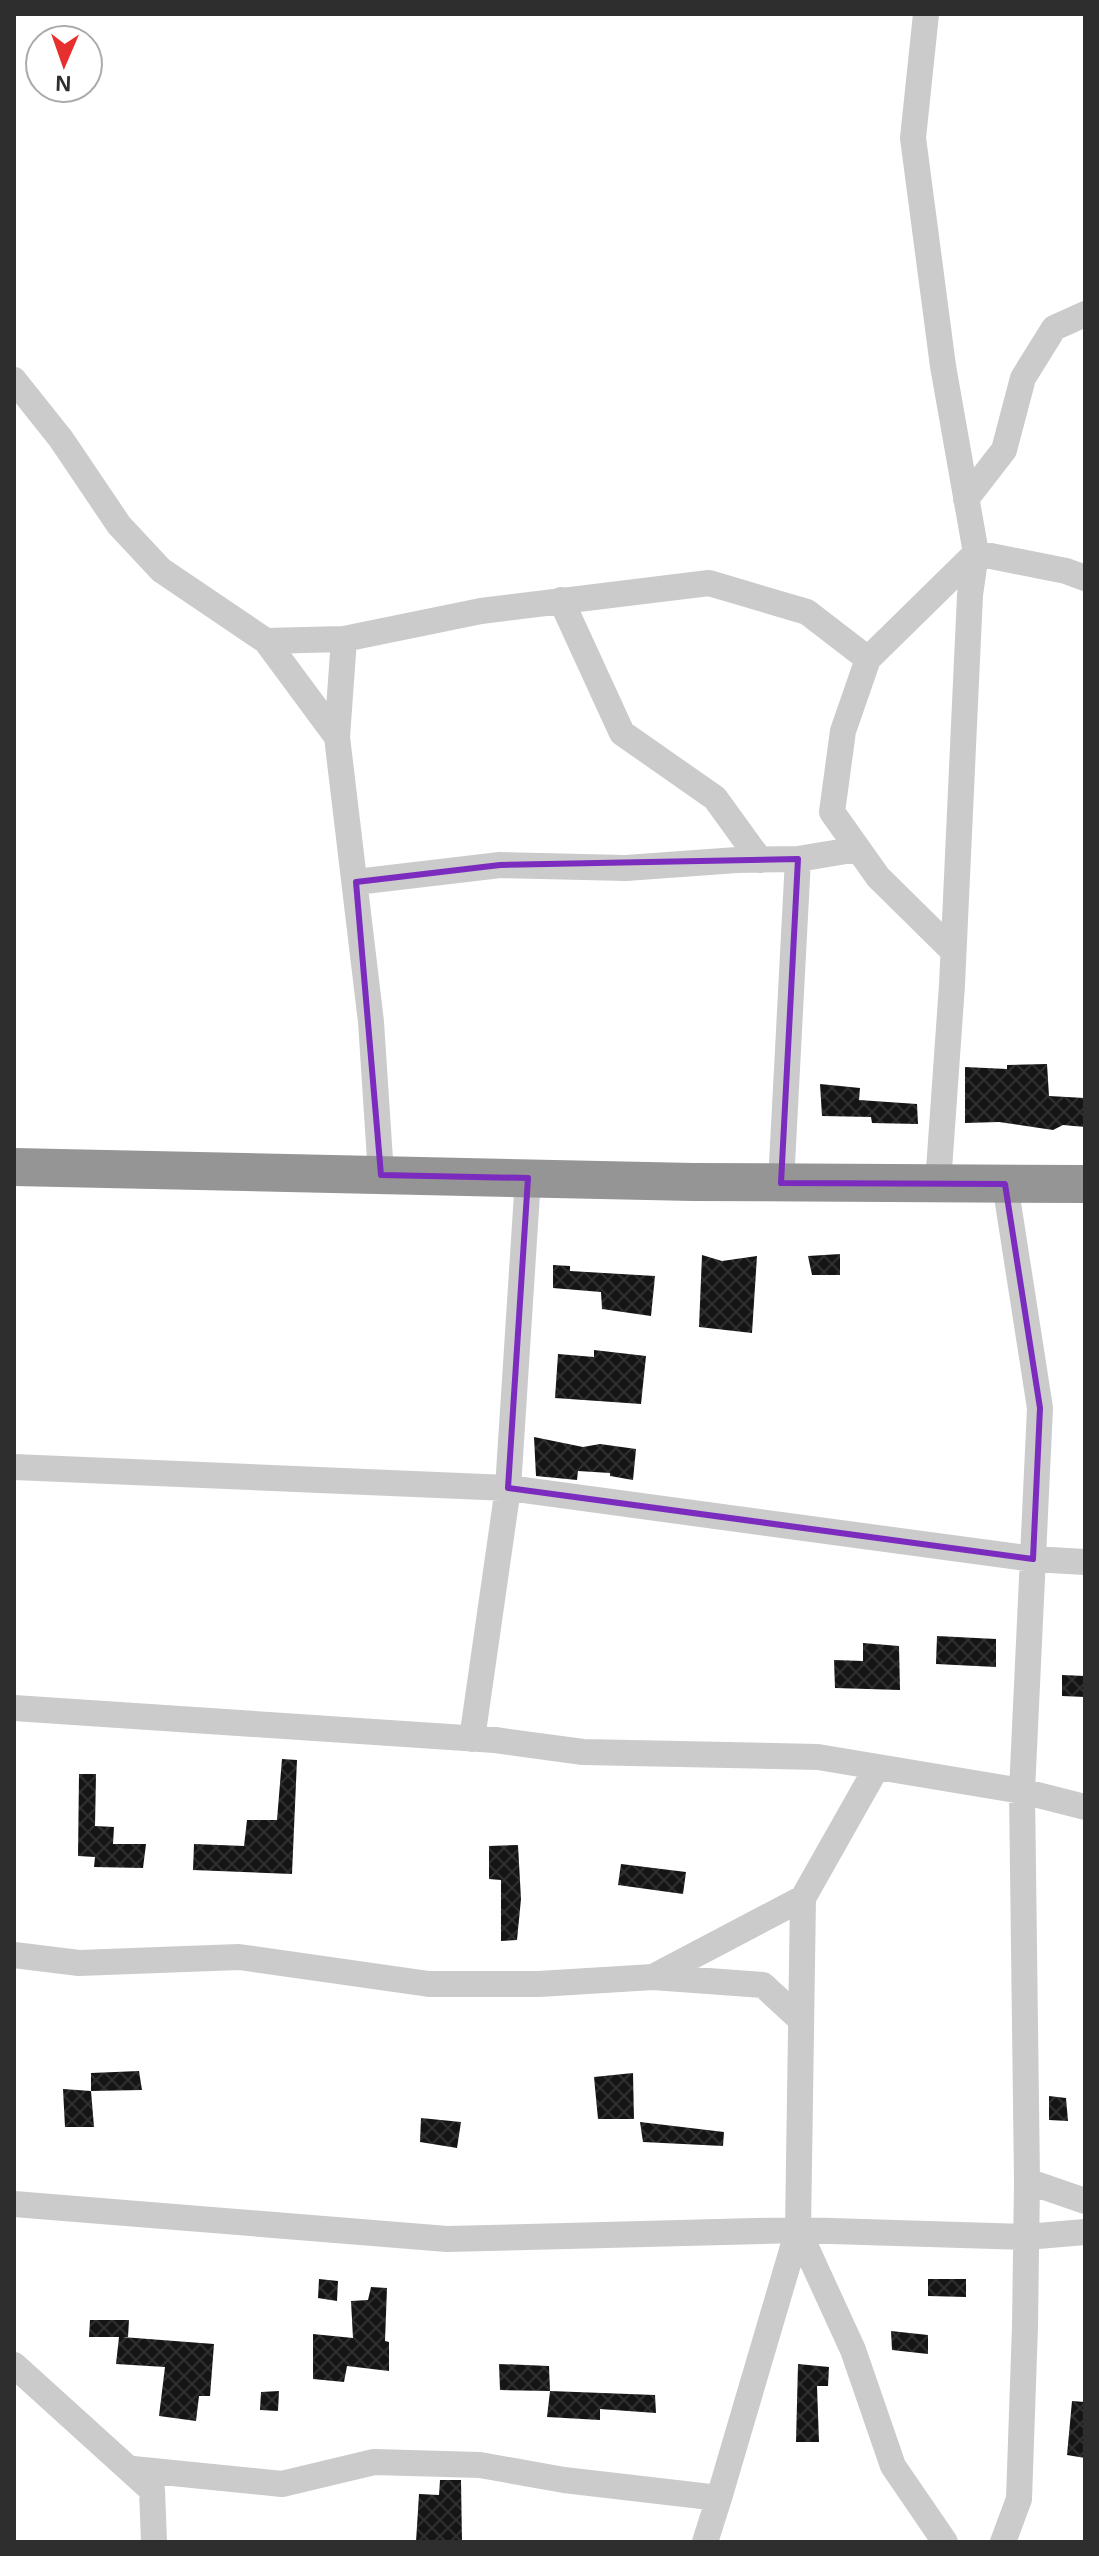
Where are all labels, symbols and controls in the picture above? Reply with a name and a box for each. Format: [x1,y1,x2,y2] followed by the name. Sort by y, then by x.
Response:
[24,24,104,104] north arrow
[55,71,72,96] text: N

